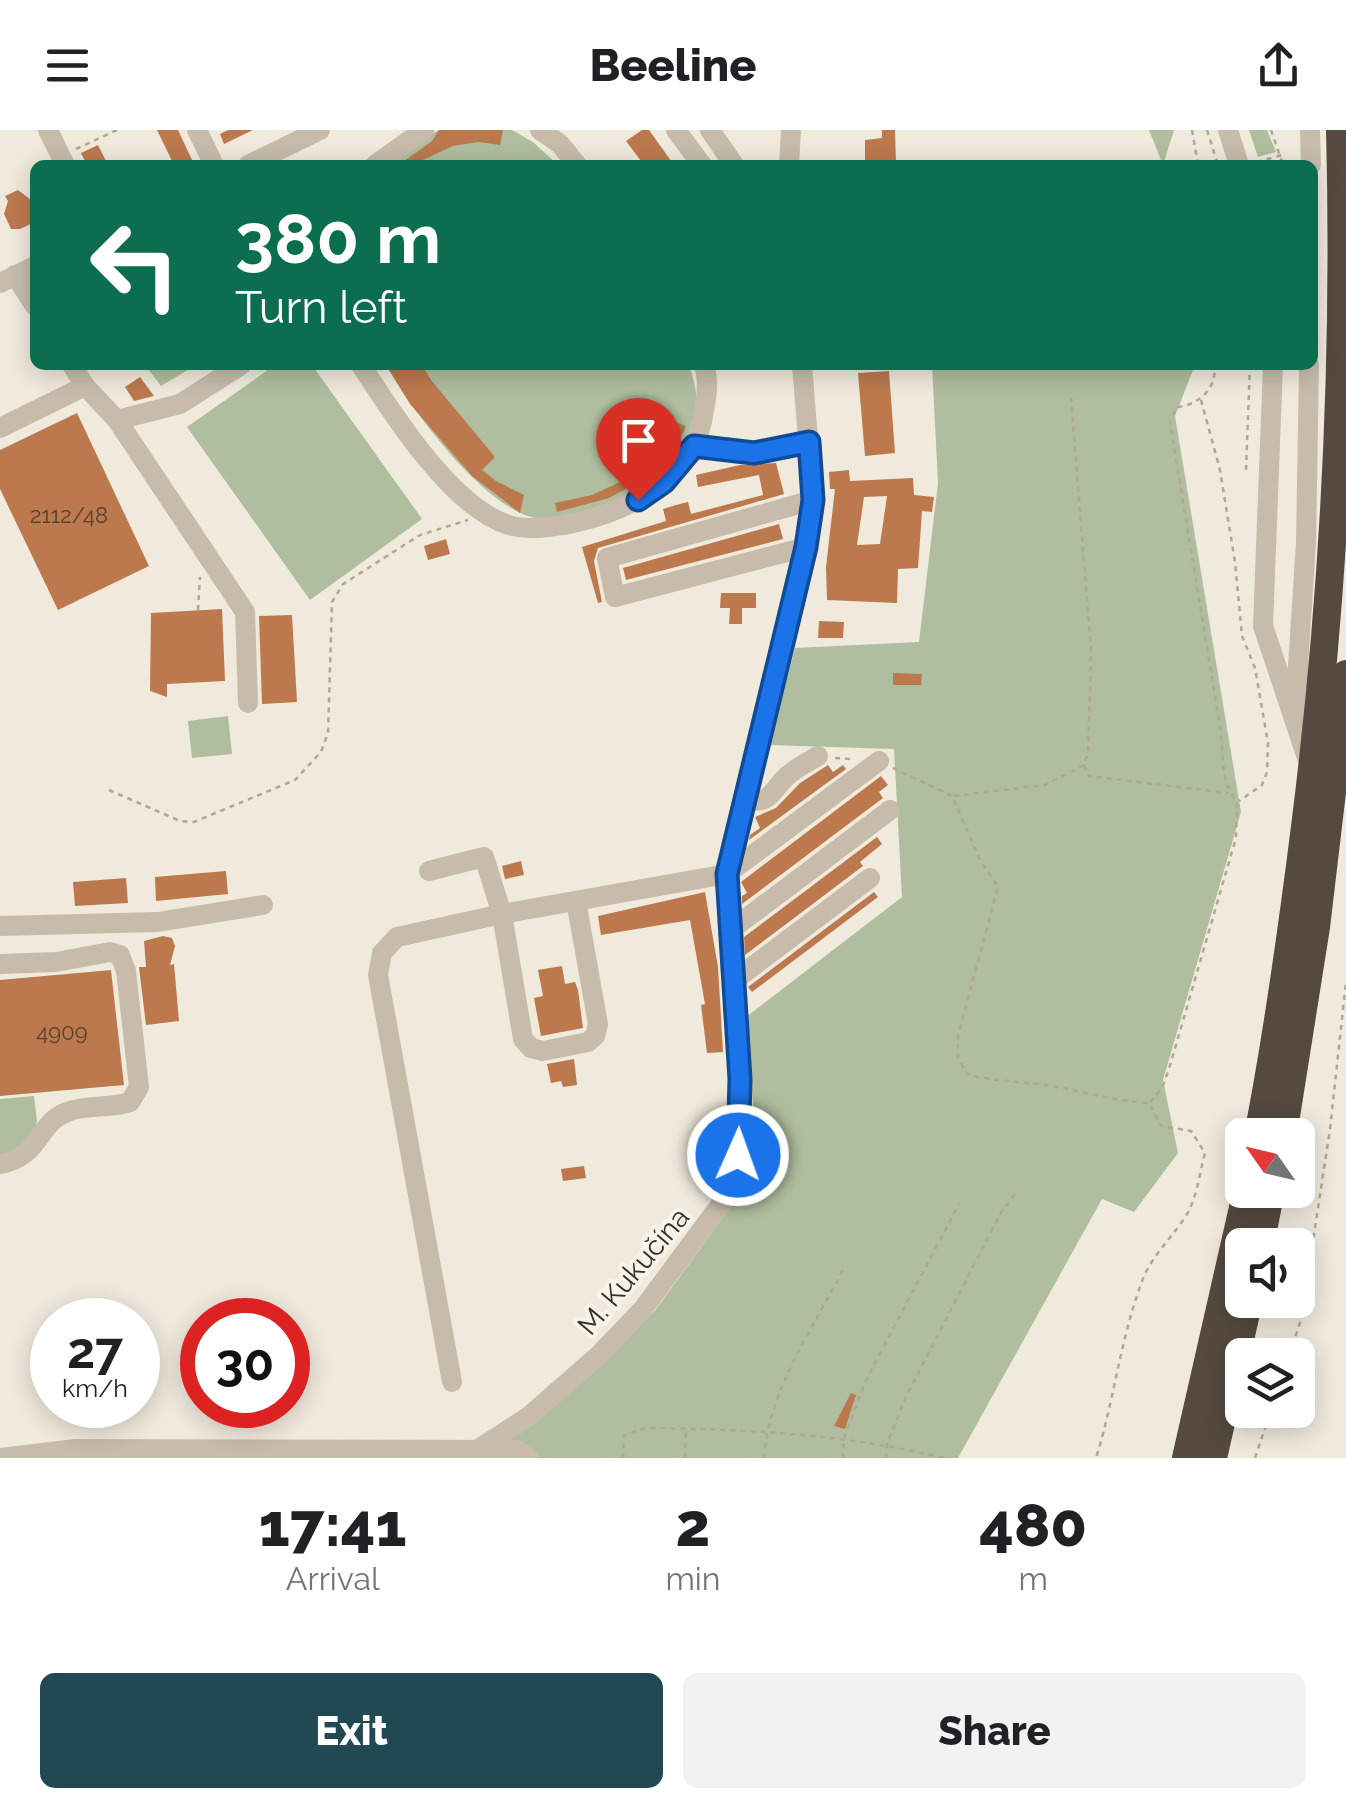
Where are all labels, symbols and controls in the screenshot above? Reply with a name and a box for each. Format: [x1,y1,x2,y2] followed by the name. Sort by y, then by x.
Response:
[40,38,95,93] icon: menu
[1251,38,1306,93] icon: share
[589,39,757,92] text: Beeline
[235,197,441,279] text: 380 m
[70,200,200,330] icon: left
[235,281,407,334] text: Turn left
[596,398,681,501] pin
[611,413,666,468] icon: arrive
[30,502,108,528] house number: 2112/48
[36,1019,88,1045] house number: 4909
[686,1103,790,1207] position arrow
[1225,1118,1315,1208] north arrow
[1225,1118,1315,1428] map controls
[571,1201,696,1342] street label: M. Kukučína
[1225,1228,1315,1318] button: sound
[180,1298,310,1428] speed limit sign: 30
[67,1321,123,1380] text: 27
[1225,1338,1315,1428] button: layers
[62,1373,128,1403] text: km/h
[259,1490,407,1560] text: 17:41
[676,1490,710,1560] text: 2
[979,1490,1087,1560] text: 480
[286,1560,380,1597] text: Arrival
[665,1560,720,1597] text: min
[1019,1560,1048,1597] text: m
[40,1673,663,1788] button: Exit
[683,1673,1306,1788] button: Share

